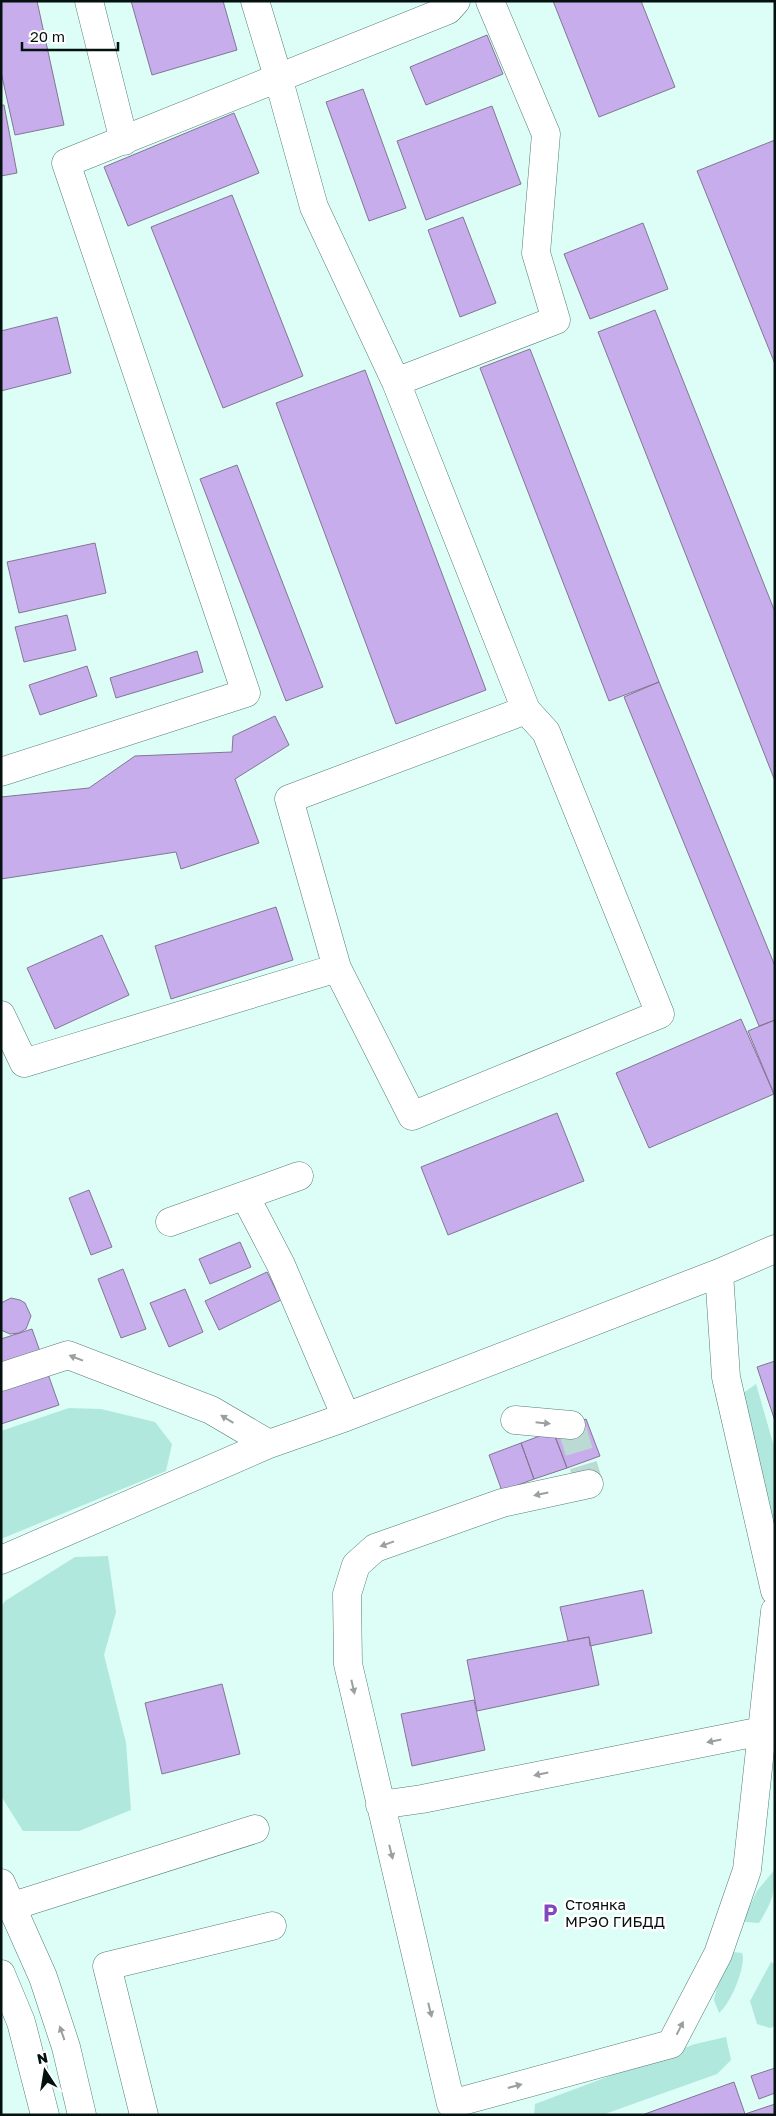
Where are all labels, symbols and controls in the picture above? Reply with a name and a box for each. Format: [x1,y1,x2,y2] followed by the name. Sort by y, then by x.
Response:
[22,20,119,52] scale bar
[30,27,65,45] text: 20 m
[69,1354,84,1361] one-way arrow
[220,1415,233,1424] one-way arrow
[535,1419,551,1427] one-way arrow
[534,1490,549,1498] one-way arrow
[379,1540,394,1548] one-way arrow
[349,1679,357,1694] one-way arrow
[706,1737,722,1745] one-way arrow
[532,1771,548,1779] one-way arrow
[388,1845,396,1860] one-way arrow
[565,1895,665,1930] place label: Стоянка МРЭО ГИБДД
[539,1902,561,1924] parking icon: Стоянка МРЭО ГИБДД
[426,2003,434,2018] one-way arrow
[676,2021,684,2035] one-way arrow
[57,2026,65,2041] one-way arrow
[20,2046,70,2096] north arrow
[35,2048,49,2067] text: N
[508,2082,523,2090] one-way arrow

